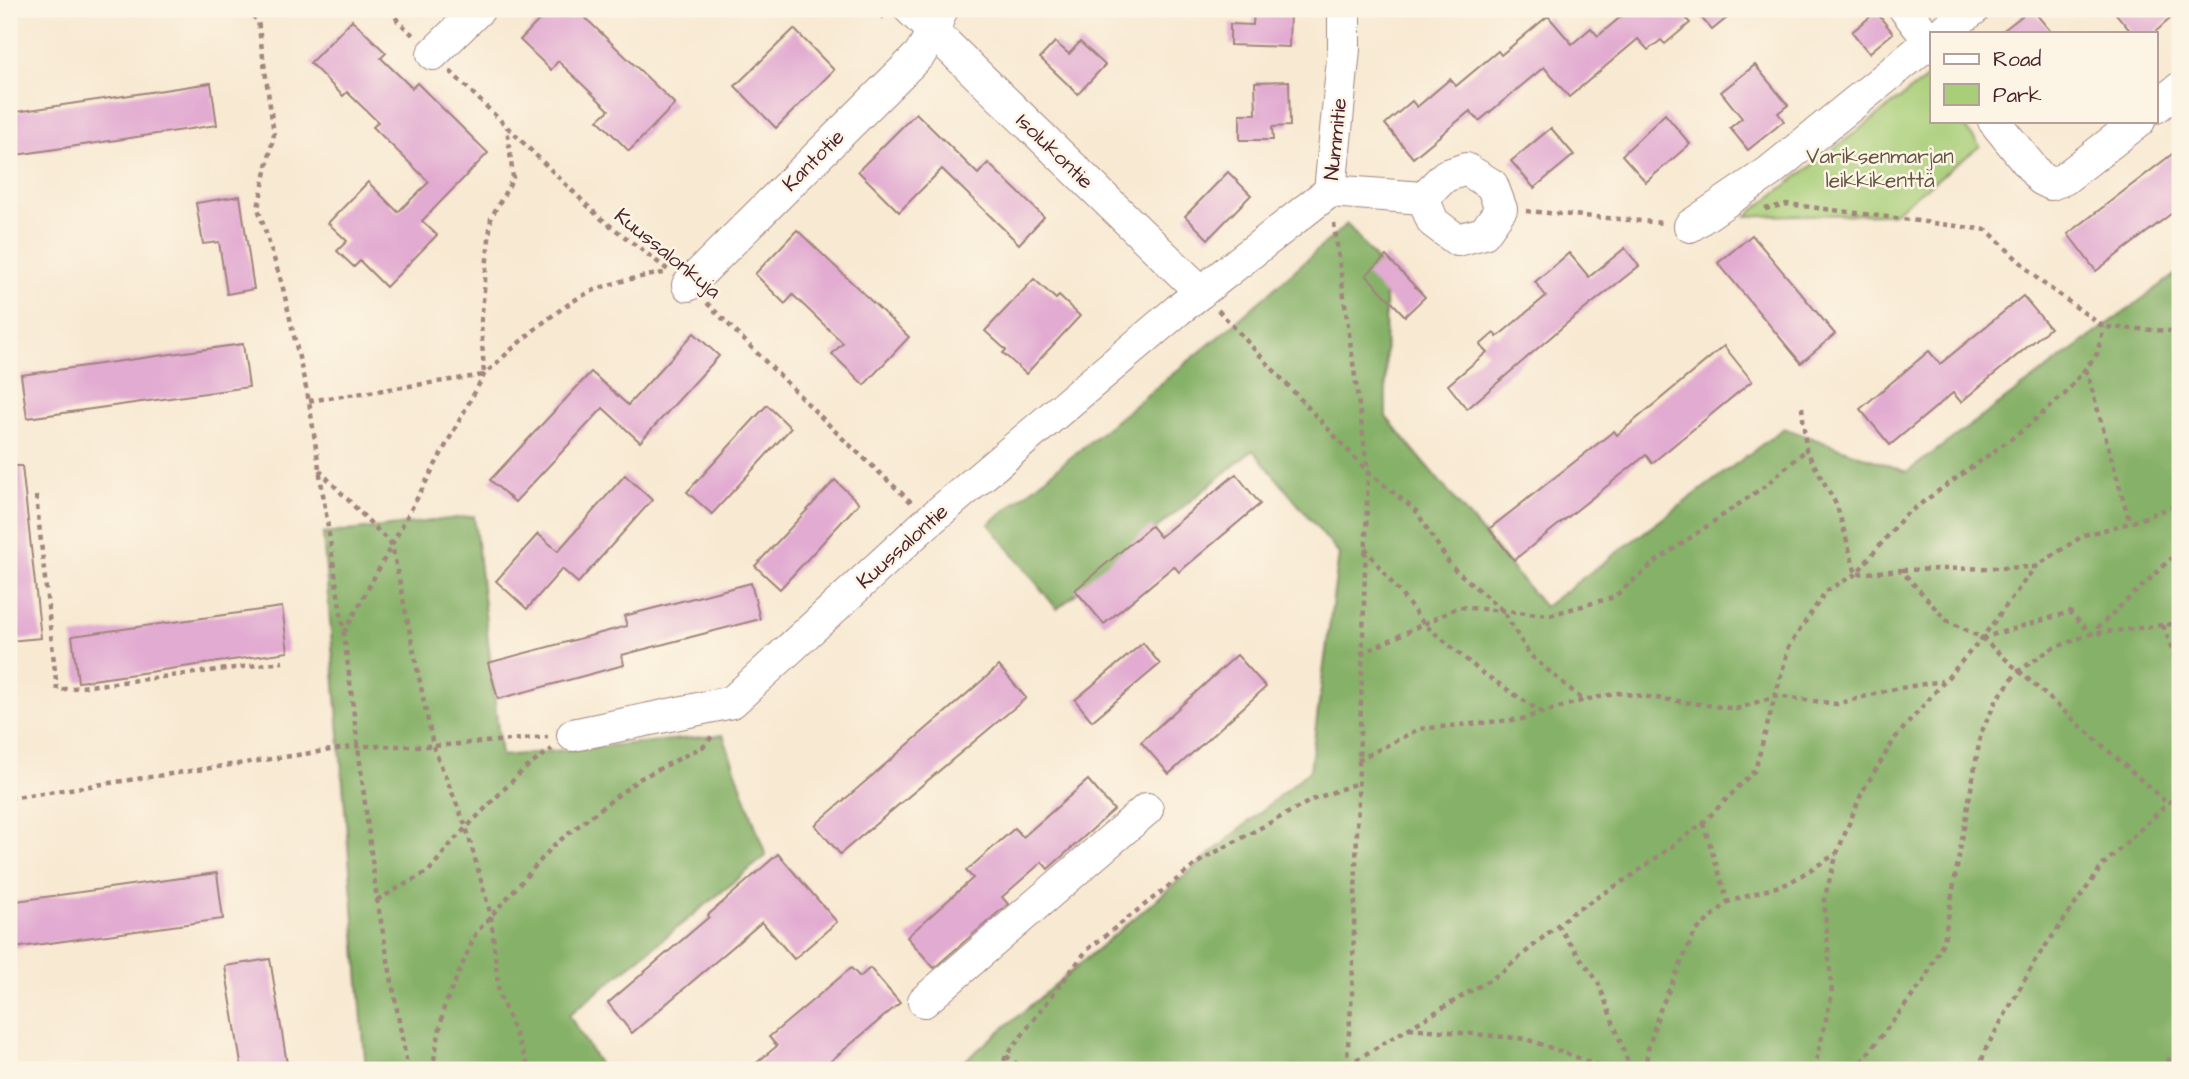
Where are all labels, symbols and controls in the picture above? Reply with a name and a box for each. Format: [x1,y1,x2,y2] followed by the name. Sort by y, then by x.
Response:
[1930,32,2158,122] legend
[1993,45,2041,74] text: Road
[1993,81,2042,110] text: Park
[1317,96,1354,182] street label: Nummitie
[1009,107,1100,196] street label: Isolukontie
[776,123,851,198] street label: Kantotie
[1806,142,1954,195] park label: Variksenmarjan leikkikenttä
[608,201,727,306] street label: Kuussalonkuja
[850,497,955,595] street label: Kuussalontie

